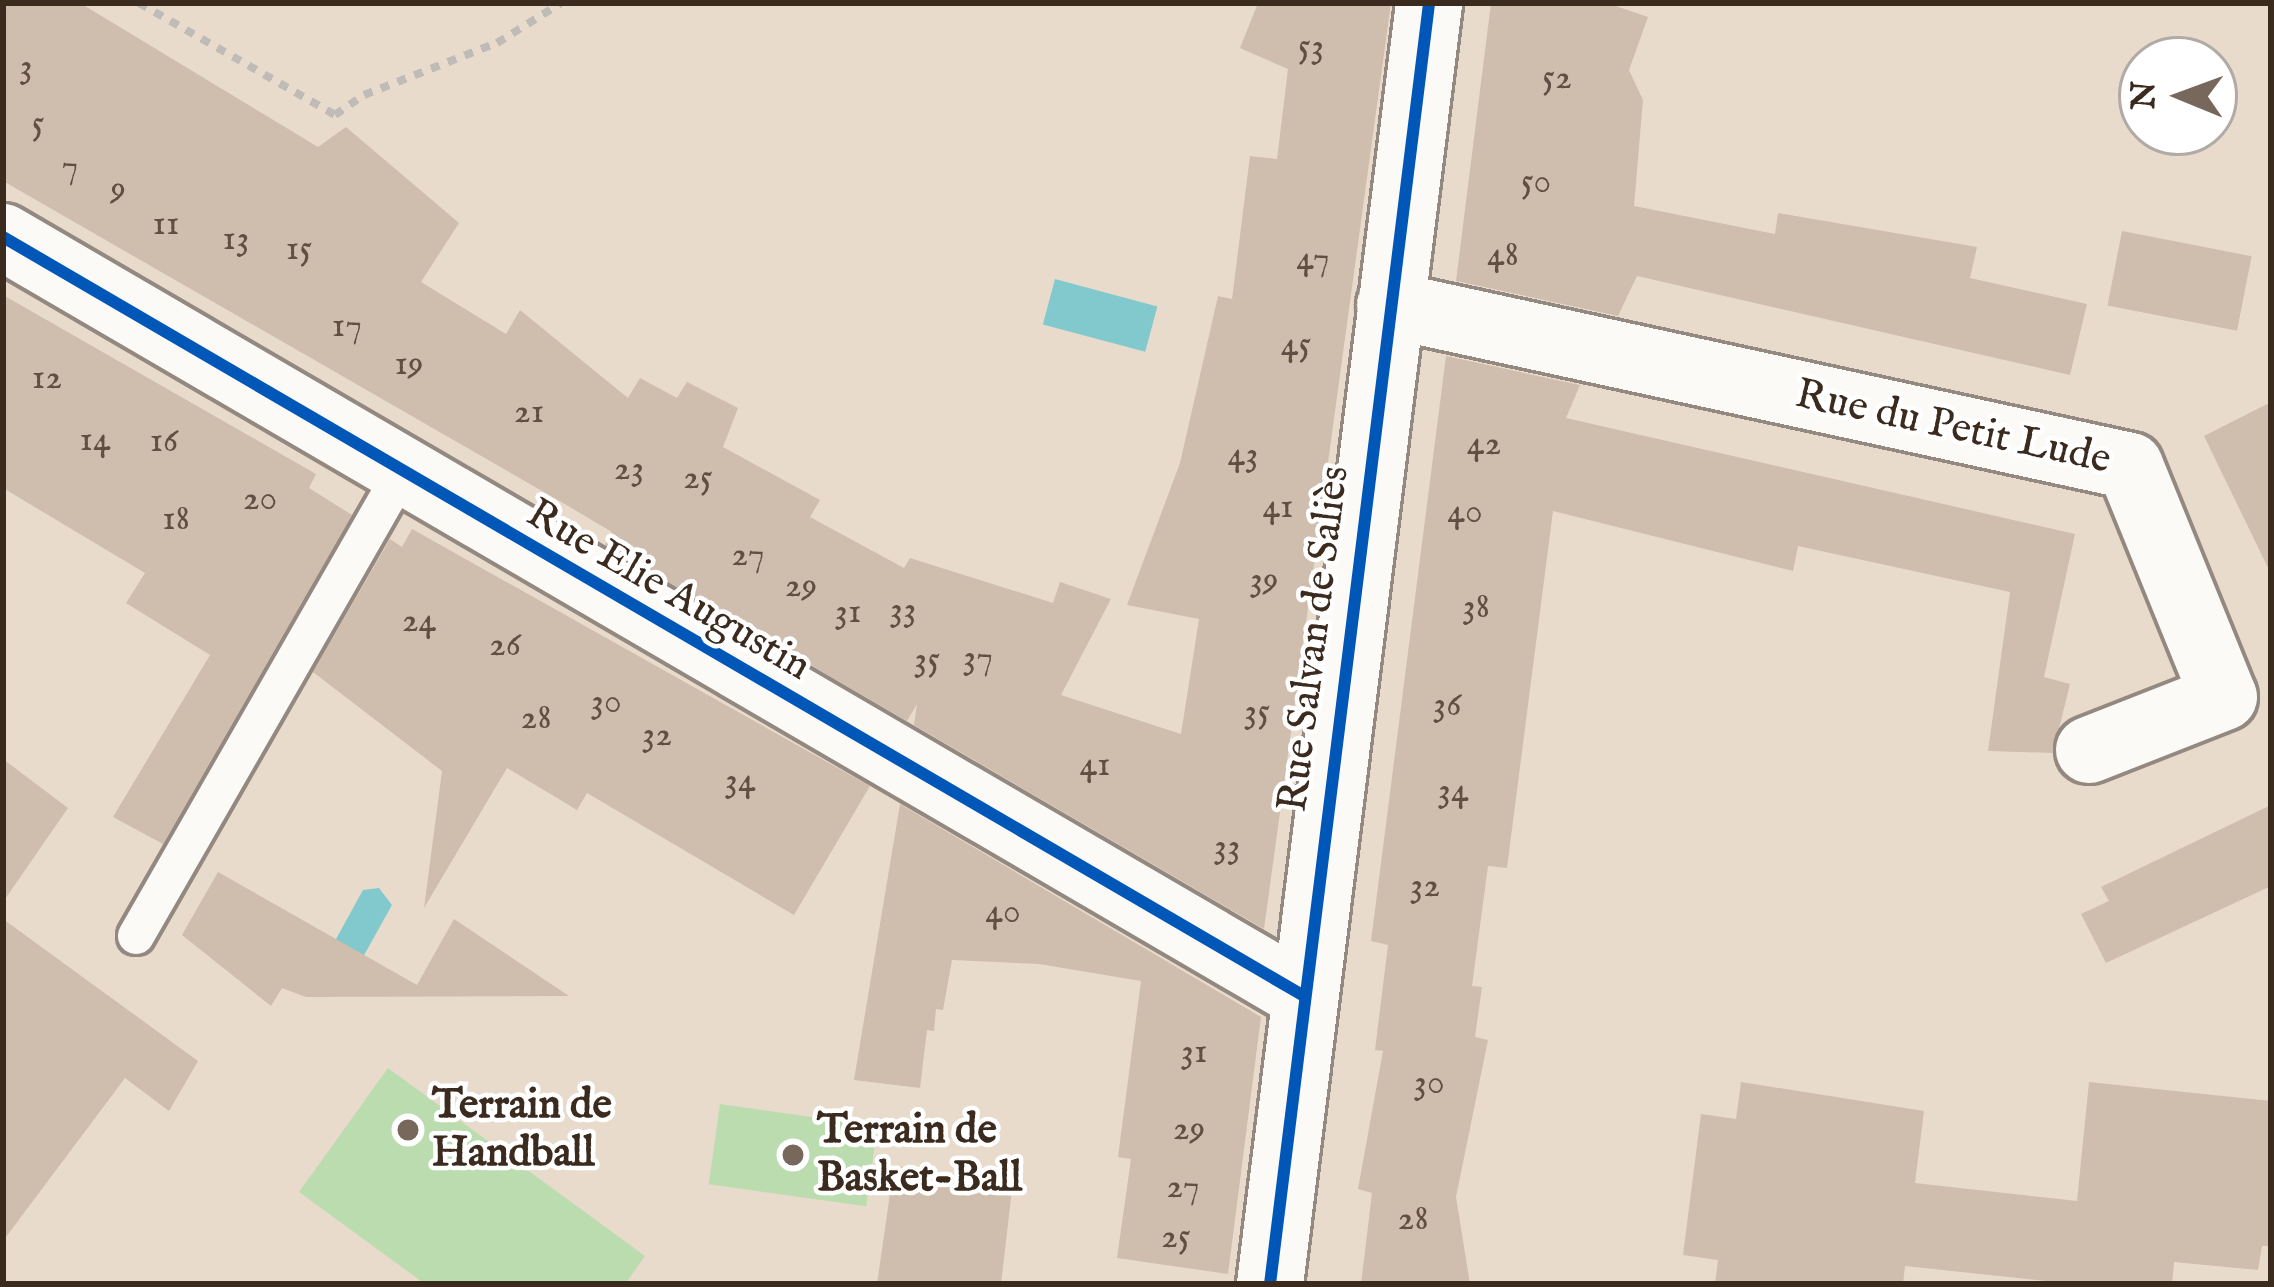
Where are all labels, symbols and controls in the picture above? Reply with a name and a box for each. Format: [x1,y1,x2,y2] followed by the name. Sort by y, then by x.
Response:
[1298,26,1324,70] house number: 53
[2118,36,2238,156] north arrow
[19,46,33,90] house number: 3
[1542,57,1572,101] house number: 52
[2124,81,2166,110] text: N
[31,103,45,147] house number: 5
[62,146,78,190] house number: 7
[1521,161,1551,205] house number: 50
[110,168,126,212] house number: 9
[153,203,179,247] house number: 11
[223,218,249,262] house number: 13
[286,228,312,272] house number: 15
[1487,234,1519,278] house number: 48
[1296,238,1330,282] house number: 47
[332,305,362,349] house number: 17
[1281,324,1311,368] house number: 45
[394,343,424,387] house number: 19
[32,357,62,401] house number: 12
[1791,370,2115,486] street label: Rue du Petit Lude
[514,391,544,435] house number: 21
[79,419,111,463] house number: 14
[150,420,178,464] house number: 16
[1467,423,1501,467] house number: 42
[1227,434,1259,478] house number: 43
[614,448,644,492] house number: 23
[683,457,713,501] house number: 25
[1269,463,1361,815] street label: Rue Salvan de Saliès
[243,478,277,522] house number: 20
[1262,486,1294,530] house number: 41
[517,489,819,693] street label: Rue Elie Augustin
[1447,491,1483,535] house number: 40
[162,498,190,542] house number: 18
[731,534,765,578] house number: 27
[1249,559,1279,603] house number: 39
[785,565,817,609] house number: 29
[1462,586,1490,630] house number: 38
[890,589,916,633] house number: 33
[835,591,861,635] house number: 31
[402,600,436,644] house number: 24
[489,624,521,668] house number: 26
[963,637,993,681] house number: 37
[914,639,940,683] house number: 35
[590,681,622,725] house number: 30
[1433,684,1461,728] house number: 36
[1244,691,1270,735] house number: 35
[520,697,552,741] house number: 28
[642,714,672,758] house number: 32
[1079,744,1111,788] house number: 41
[724,760,756,804] house number: 34
[1437,770,1469,814] house number: 34
[1214,826,1240,870] house number: 33
[1410,865,1440,909] house number: 32
[985,891,1021,935] house number: 40
[1181,1031,1207,1075] house number: 31
[1413,1062,1445,1106] house number: 30
[432,1081,612,1180] place label: Terrain de Handball
[817,1106,1022,1204] place label: Terrain de Basket-Ball
[1173,1108,1205,1152] house number: 29
[395,1117,421,1143] marker: Terrain de Handball
[780,1142,806,1168] marker: Terrain de Basket-Ball
[1166,1166,1200,1210] house number: 27
[1397,1198,1429,1242] house number: 28
[1161,1216,1191,1260] house number: 25

